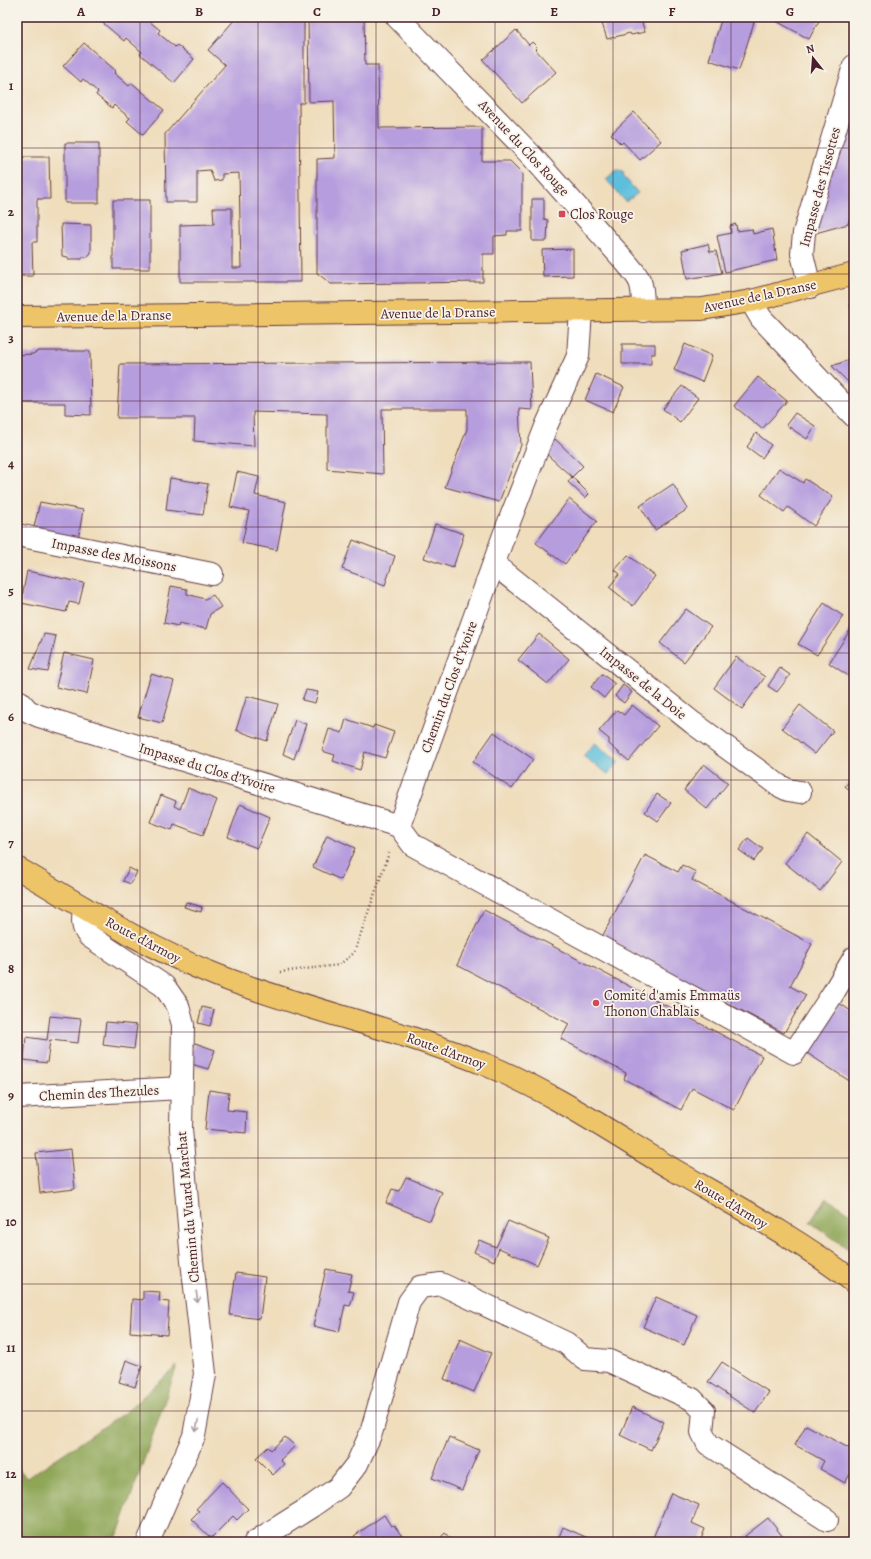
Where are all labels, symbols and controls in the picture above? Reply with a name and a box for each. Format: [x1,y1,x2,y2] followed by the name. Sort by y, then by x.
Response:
[76,3,86,20] text: A
[195,3,203,20] text: B
[313,3,321,20] text: C
[431,3,441,20] text: D
[550,3,558,20] text: E
[669,3,676,20] text: F
[786,3,794,20] text: G
[793,38,833,78] north arrow
[804,41,816,57] text: N
[9,77,14,94] text: 1
[473,95,574,201] street label: Avenue du Clos Rouge
[795,125,845,249] street label: Impasse des Tissottes
[8,203,15,220] text: 2
[570,205,634,224] place label: Clos Rouge
[557,209,567,219] marker: Clos Rouge
[701,275,818,317] street label: Avenue de la Dranse
[379,302,496,324] street label: Avenue de la Dranse
[55,305,172,327] street label: Avenue de la Dranse
[8,329,14,346] text: 3
[8,455,14,472] text: 4
[50,534,178,576] street label: Impasse des Moissons
[8,582,14,599] text: 5
[416,618,482,756] street label: Chemin du Clos d'Yvoire
[595,642,691,724] street label: Impasse de la Doie
[8,708,14,725] text: 6
[136,738,278,798] street label: Impasse du Clos d'Yvoire
[8,834,14,851] text: 7
[102,912,185,968] street label: Route d'Armoy
[8,960,14,977] text: 8
[604,986,740,1021] place label: Comité d'amis Emmaüs Thonon Chablais
[591,998,601,1008] marker: Comité d'amis Emmaüs Thonon Chablais
[404,1028,489,1074] street label: Route d'Armoy
[38,1080,160,1106] street label: Chemin des Thezules
[8,1087,14,1104] text: 9
[172,1130,204,1284] street label: Chemin du Vuard Marchat
[691,1175,772,1234] street label: Route d'Armoy
[5,1213,17,1230] text: 10
[193,1290,201,1303] one-way arrow
[6,1339,16,1356] text: 11
[192,1419,200,1432] one-way arrow
[6,1465,17,1482] text: 12

